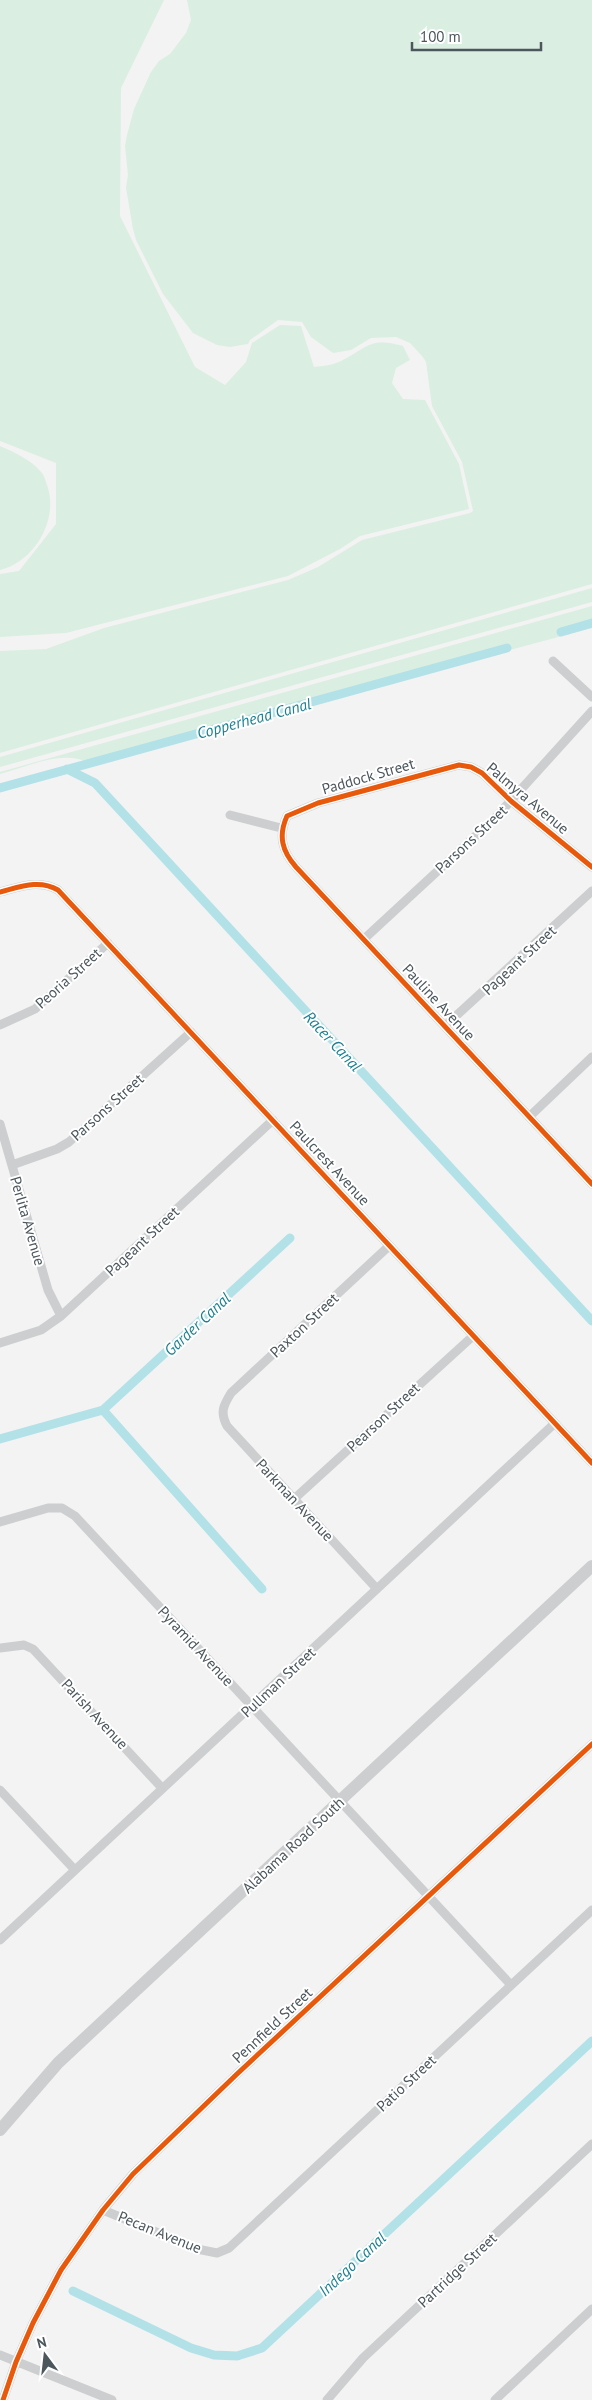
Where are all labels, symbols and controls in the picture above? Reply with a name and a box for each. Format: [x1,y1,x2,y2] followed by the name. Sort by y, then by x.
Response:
[412,20,541,52] scale bar
[420,27,461,46] text: 100 m
[195,693,314,743] water label: Copperhead Canal
[320,754,416,798] street label: Paddock Street
[483,758,573,838] street label: Palmyra Avenue
[431,801,511,877] street label: Parsons Street
[478,921,560,999] street label: Pageant Street
[31,943,105,1013] street label: Peoria Street
[399,960,479,1044] street label: Pauline Avenue
[300,1007,367,1076] water label: Racer Canal
[67,1069,147,1145] street label: Parsons Street
[286,1117,374,1209] street label: Paulcrest Avenue
[6,1174,50,1268] street label: Perlita Avenue
[101,1202,183,1280] street label: Pageant Street
[160,1288,235,1360] water label: Garder Canal
[266,1289,342,1361] street label: Paxton Street
[343,1378,423,1456] street label: Pearson Street
[252,1455,338,1545] street label: Parkman Avenue
[154,1602,238,1690] street label: Pyramid Avenue
[237,1643,319,1721] street label: Pullman Street
[58,1675,132,1753] street label: Parish Avenue
[238,1793,348,1897] street label: Alabama Road South
[228,1983,316,2067] street label: Pennfield Street
[372,2051,440,2115] street label: Patio Street
[116,2207,204,2257] street label: Pecan Avenue
[314,2227,390,2300] water label: Indego Canal
[414,2229,500,2311] street label: Partridge Street
[20,2330,70,2380] north arrow
[35,2333,48,2352] text: N

